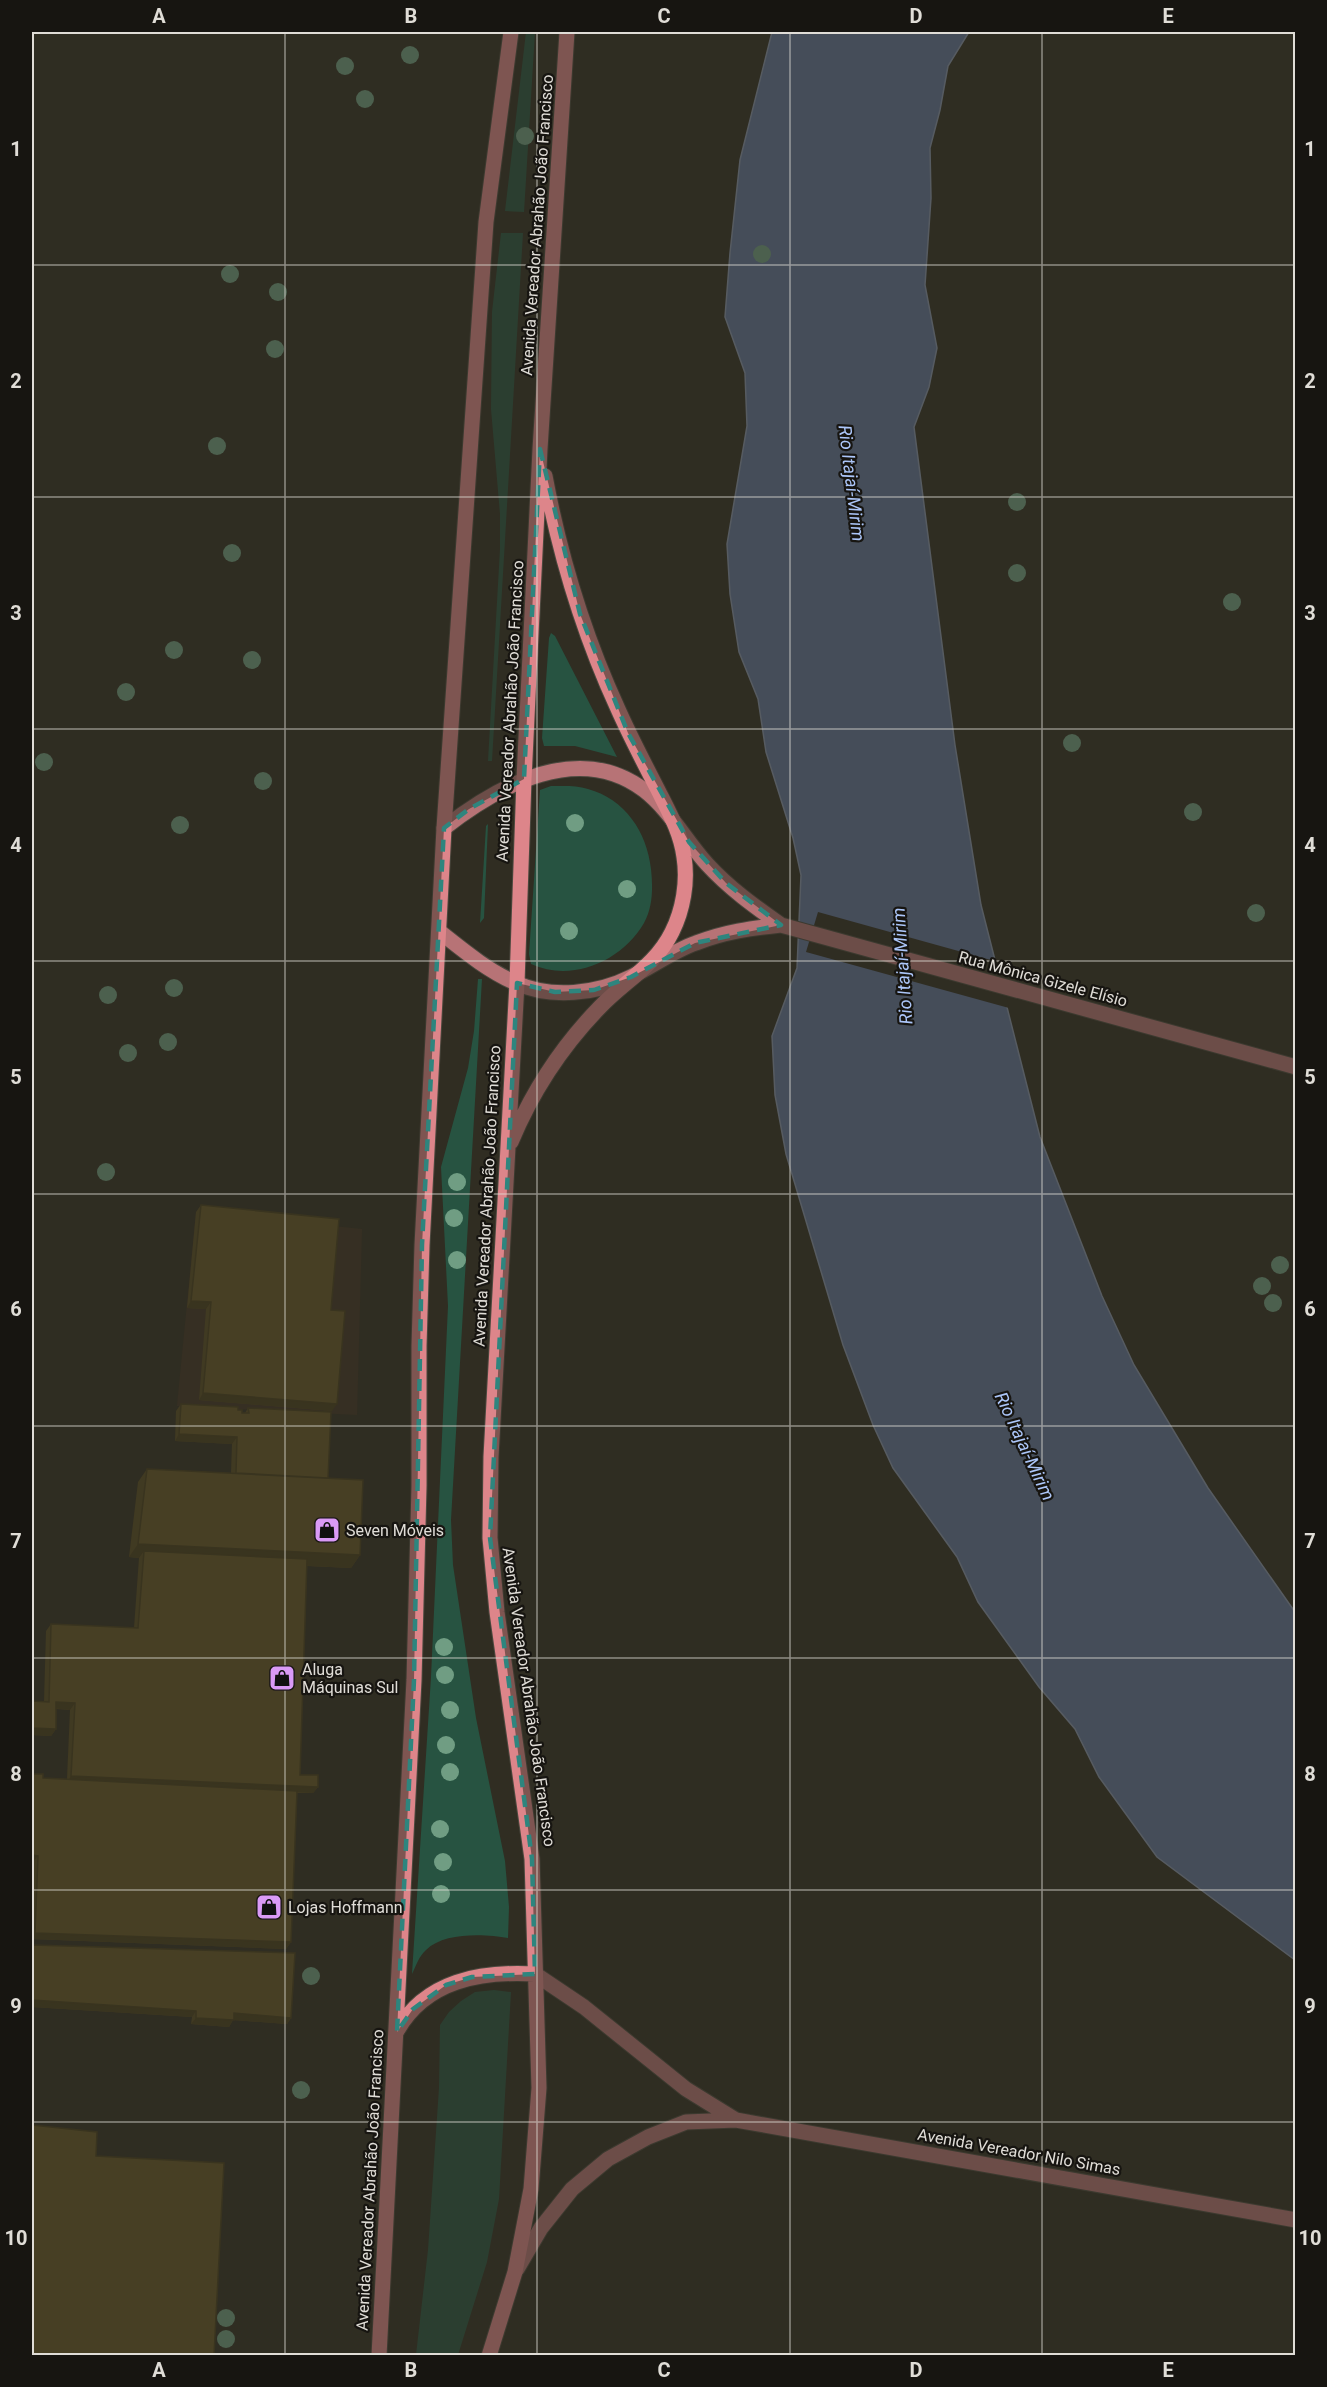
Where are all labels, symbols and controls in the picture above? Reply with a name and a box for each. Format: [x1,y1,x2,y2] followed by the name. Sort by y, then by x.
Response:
[152,4,166,28] text: A
[405,4,417,28] text: B
[657,4,671,28] text: C
[910,4,923,28] text: D
[1162,4,1174,28] text: E
[517,74,557,376] street label: Avenida Vereador Abrahão João Francisco
[10,137,22,161] text: 1
[1304,137,1316,161] text: 1
[10,369,22,393] text: 2
[1304,369,1316,393] text: 2
[834,424,870,542] water label: Rio Itajaí-Mirim
[493,560,527,862] street label: Avenida Vereador Abrahão João Francisco
[10,601,22,625] text: 3
[1304,601,1316,625] text: 3
[10,833,22,857] text: 4
[1304,833,1316,857] text: 4
[887,907,917,1025] water label: Rio Itajaí-Mirim
[957,947,1129,1011] street label: Rua Mônica Gizele Elísio
[470,1045,504,1347] street label: Avenida Vereador Abrahão João Francisco
[10,1065,22,1089] text: 5
[1304,1065,1316,1089] text: 5
[10,1297,22,1321] text: 6
[1304,1297,1316,1321] text: 6
[991,1388,1059,1504] water label: Rio Itajaí-Mirim
[312,1515,342,1545] shop icon: Seven Móveis
[346,1521,444,1540] place label: Seven Móveis
[10,1529,22,1553] text: 7
[1304,1529,1316,1553] text: 7
[499,1546,559,1848] street label: Avenida Vereador Abrahão João Francisco
[302,1660,398,1697] place label: Aluga Máquinas Sul
[267,1663,297,1693] shop icon: Aluga Máquinas Sul
[10,1762,22,1786] text: 8
[1304,1762,1316,1786] text: 8
[254,1892,284,1922] shop icon: Lojas Hoffmann
[288,1898,403,1917] place label: Lojas Hoffmann
[10,1994,22,2018] text: 9
[1304,1994,1316,2018] text: 9
[353,2029,387,2331] street label: Avenida Vereador Abrahão João Francisco
[916,2125,1122,2179] street label: Avenida Vereador Nilo Simas
[5,2226,27,2250] text: 10
[1299,2226,1321,2250] text: 10
[152,2358,166,2382] text: A
[405,2358,417,2382] text: B
[657,2358,671,2382] text: C
[910,2358,923,2382] text: D
[1162,2358,1174,2382] text: E

